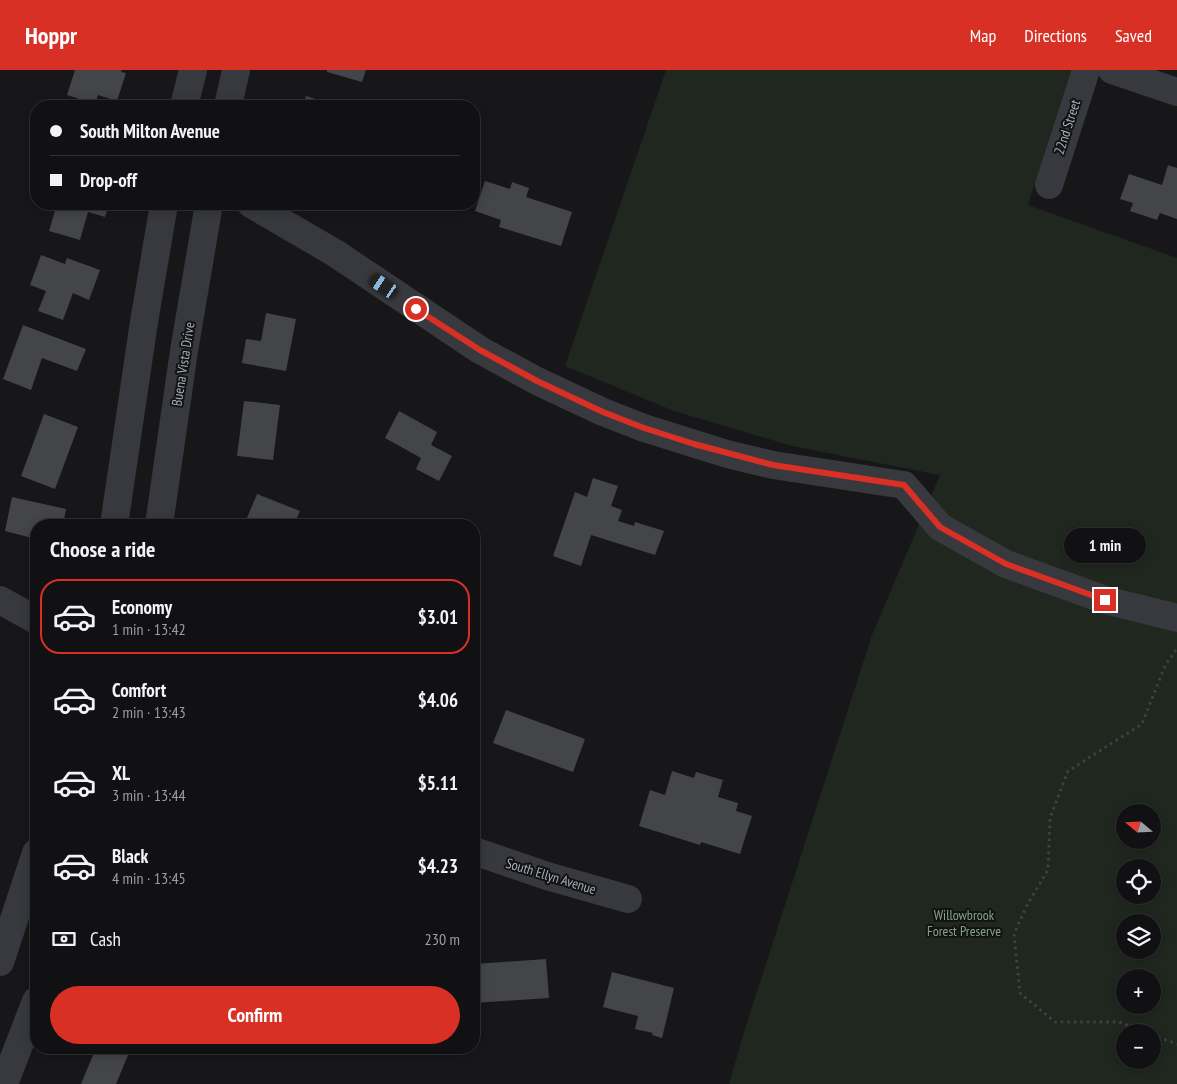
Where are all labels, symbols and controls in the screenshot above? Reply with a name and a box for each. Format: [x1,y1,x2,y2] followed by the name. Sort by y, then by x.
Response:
[25,20,77,51] text: Hoppr
[970,24,996,47] text: Map
[1024,24,1087,47] text: Directions
[1115,24,1152,47] text: Saved
[1050,97,1084,157] street label: 22nd Street
[80,119,220,143] text: South Milton Avenue
[80,168,137,192] text: Drop-off
[367,271,400,301] car
[405,298,427,320] route start
[167,320,199,407] street label: Buena Vista Drive
[1064,528,1146,562] callout: 1 min
[50,535,155,563] text: Choose a ride
[1089,535,1121,555] text: 1 min
[1094,589,1116,611] route end
[52,594,97,639] icon: car
[112,595,172,619] text: Economy
[418,605,458,629] text: $3.01
[112,619,186,639] text: 1 min · 13:42
[52,677,97,722] icon: car
[112,678,166,702] text: Comfort
[418,688,458,712] text: $4.06
[112,702,186,722] text: 2 min · 13:43
[52,760,97,805] icon: car
[112,761,130,785] text: XL
[418,771,458,795] text: $5.11
[112,785,186,805] text: 3 min · 13:44
[1116,804,1161,849] north arrow
[1116,804,1161,1069] map controls
[52,843,97,888] icon: car
[112,844,148,868] text: Black
[418,854,458,878] text: $4.23
[504,854,598,898] street label: South Ellyn Avenue
[1116,859,1161,904] button: locate
[112,868,186,888] text: 4 min · 13:45
[927,906,1001,940] park label: Willowbrook Forest Preserve
[1116,914,1161,959] button: layers
[50,925,78,953] icon: cash
[90,927,121,951] text: Cash
[425,929,460,949] text: 230 m
[1116,969,1161,1014] button: +
[50,986,460,1044] button: Confirm
[1116,1024,1161,1069] button: −

